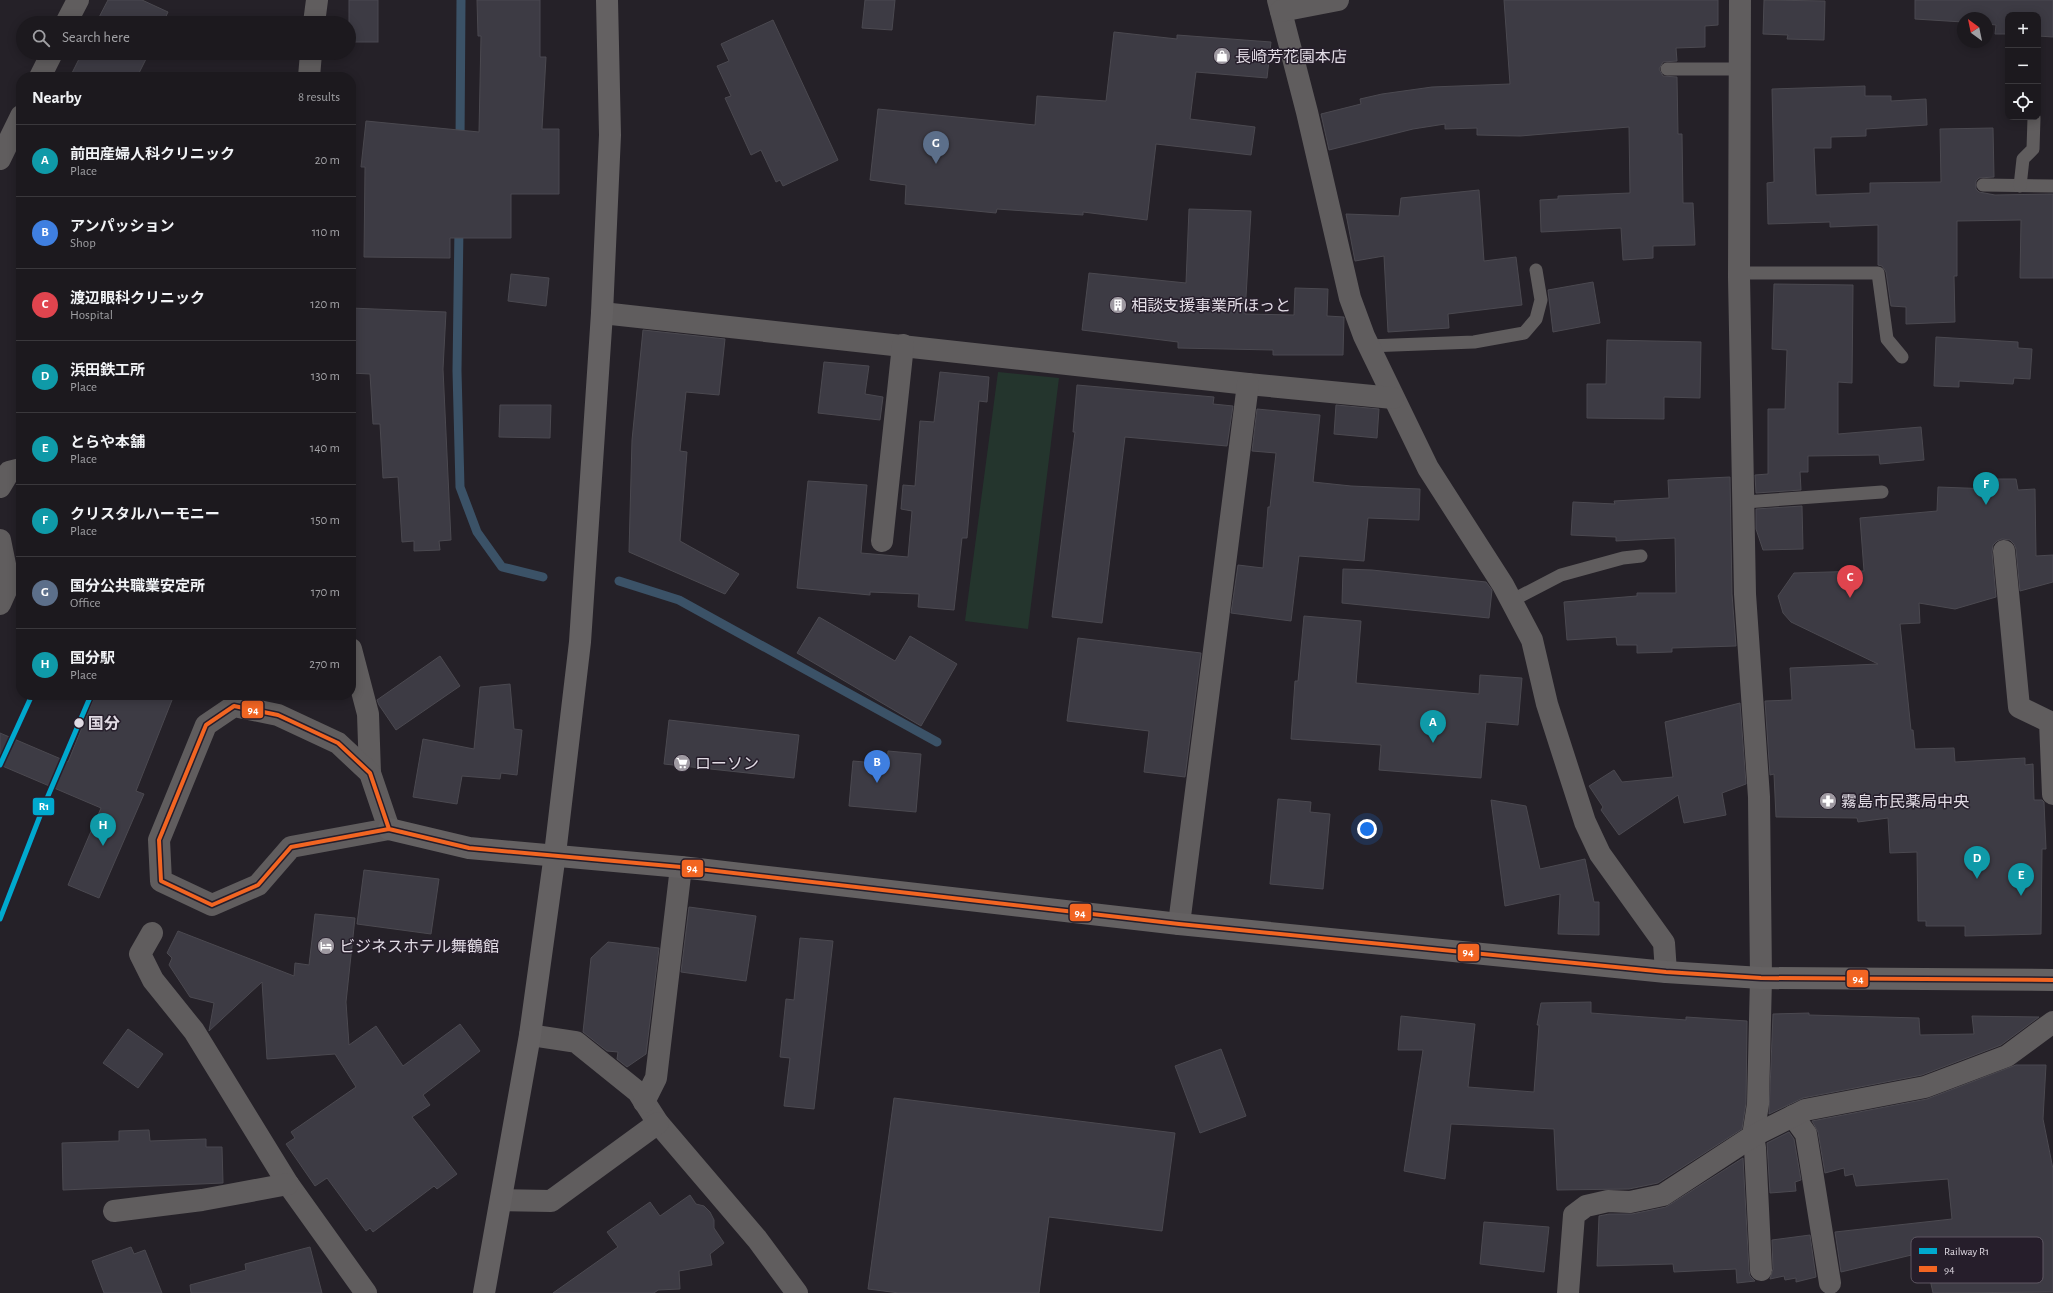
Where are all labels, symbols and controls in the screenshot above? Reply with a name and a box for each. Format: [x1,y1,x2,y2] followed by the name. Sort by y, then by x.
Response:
[1957,12,1993,48] north arrow
[2005,12,2041,120] map controls
[2005,12,2041,48] button: +
[16,16,356,60] search box
[30,27,52,49] icon: search
[62,30,130,45] text: Search here
[1212,46,1232,66] shop icon: 長崎芳花園本店
[2005,48,2041,84] button: −
[1235,49,1347,65] place label: 長崎芳花園本店
[2005,84,2041,120] button: locate
[32,89,82,106] text: Nearby
[298,91,340,104] text: 8 results
[923,131,949,164] pin: G
[70,147,235,162] text: 前田産婦人科クリニック
[41,154,49,167] text: A
[315,154,340,167] text: 20 m
[70,165,97,178] text: Place
[70,219,174,234] text: アンパッション
[41,226,49,239] text: B
[312,226,340,239] text: 110 m
[70,237,96,250] text: Shop
[70,291,205,306] text: 渡辺眼科クリニック
[1108,295,1128,315] building icon: 相談支援事業所ほっと
[1131,297,1291,314] place label: 相談支援事業所ほっと
[42,298,48,311] text: C
[310,298,340,311] text: 120 m
[70,309,113,322] text: Hospital
[70,363,145,378] text: 浜田鉄工所
[41,370,49,383] text: D
[311,370,340,383] text: 130 m
[70,381,97,394] text: Place
[70,435,145,450] text: とらや本舗
[42,442,48,455] text: E
[310,442,340,455] text: 140 m
[70,453,97,466] text: Place
[1973,472,1999,505] pin: F
[70,507,220,522] text: クリスタルハーモニー
[42,514,48,527] text: F
[311,514,340,527] text: 150 m
[70,525,97,538] text: Place
[1837,565,1863,598] pin: C
[70,579,205,594] text: 国分公共職業安定所
[41,586,49,599] text: G
[311,586,340,599] text: 170 m
[70,597,100,610] text: Office
[70,651,115,666] text: 国分駅
[40,658,50,671] text: H
[309,658,340,671] text: 270 m
[70,669,97,682] text: Place
[241,700,264,719] line badge: 94
[248,705,259,716] text: 94
[1420,710,1446,743] pin: A
[88,715,120,732] place label: 国分
[72,716,86,730] marker: 国分
[864,750,890,783] pin: B
[672,753,692,773] supermarket icon: ローソン
[695,756,759,772] place label: ローソン
[1818,791,1838,811] pharmacy icon: 霧島市民薬局中央
[1841,793,1969,810] place label: 霧島市民薬局中央
[32,797,55,816] line badge: R1
[39,801,49,812] text: R1
[90,813,116,846] pin: H
[1357,819,1377,839] your location
[1964,846,1990,879] pin: D
[681,859,704,878] line badge: 94
[687,863,698,874] text: 94
[2008,863,2034,896] pin: E
[1069,903,1092,922] line badge: 94
[1075,908,1086,919] text: 94
[316,936,336,956] hotel icon: ビジネスホテル舞鶴館
[339,938,499,955] place label: ビジネスホテル舞鶴館
[1457,943,1480,962] line badge: 94
[1463,947,1474,958] text: 94
[1846,969,1869,988] line badge: 94
[1853,974,1864,985] text: 94
[1911,1237,2043,1283] legend
[1944,1246,1989,1257] text: Railway R1
[1944,1264,1954,1275] text: 94

